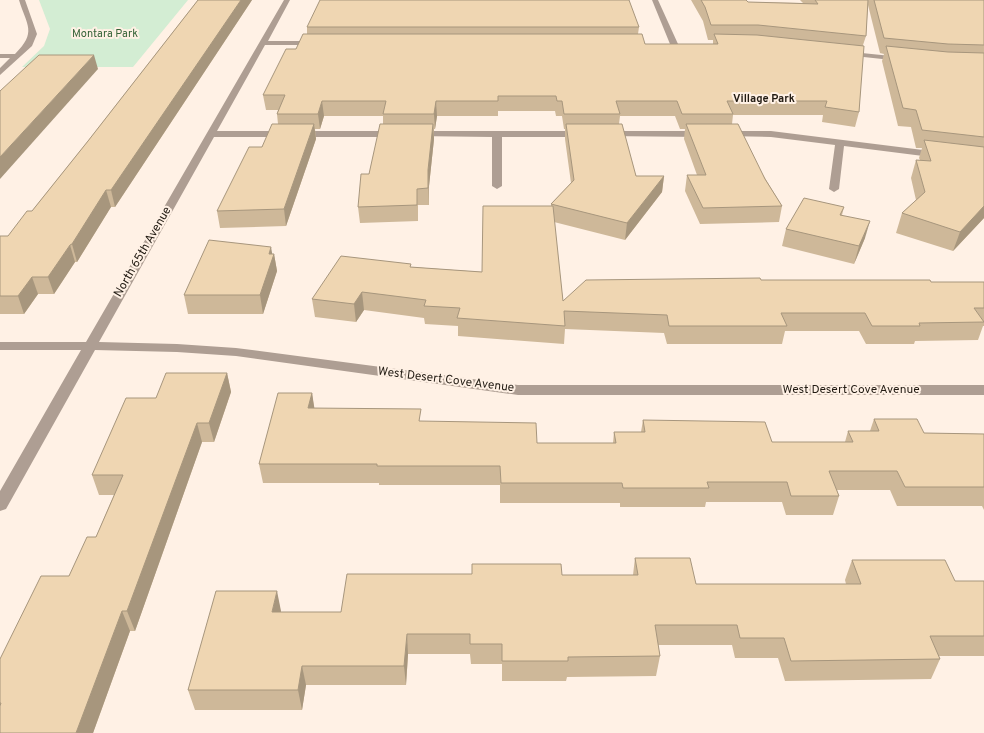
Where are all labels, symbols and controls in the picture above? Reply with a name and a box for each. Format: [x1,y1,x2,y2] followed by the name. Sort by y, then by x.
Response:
[72,27,138,41] park label: Montara Park
[733,92,795,106] district label: Village Park
[111,204,175,300] street label: North 65th Avenue
[377,364,515,396] street label: West Desert Cove Avenue
[782,382,920,398] street label: West Desert Cove Avenue

